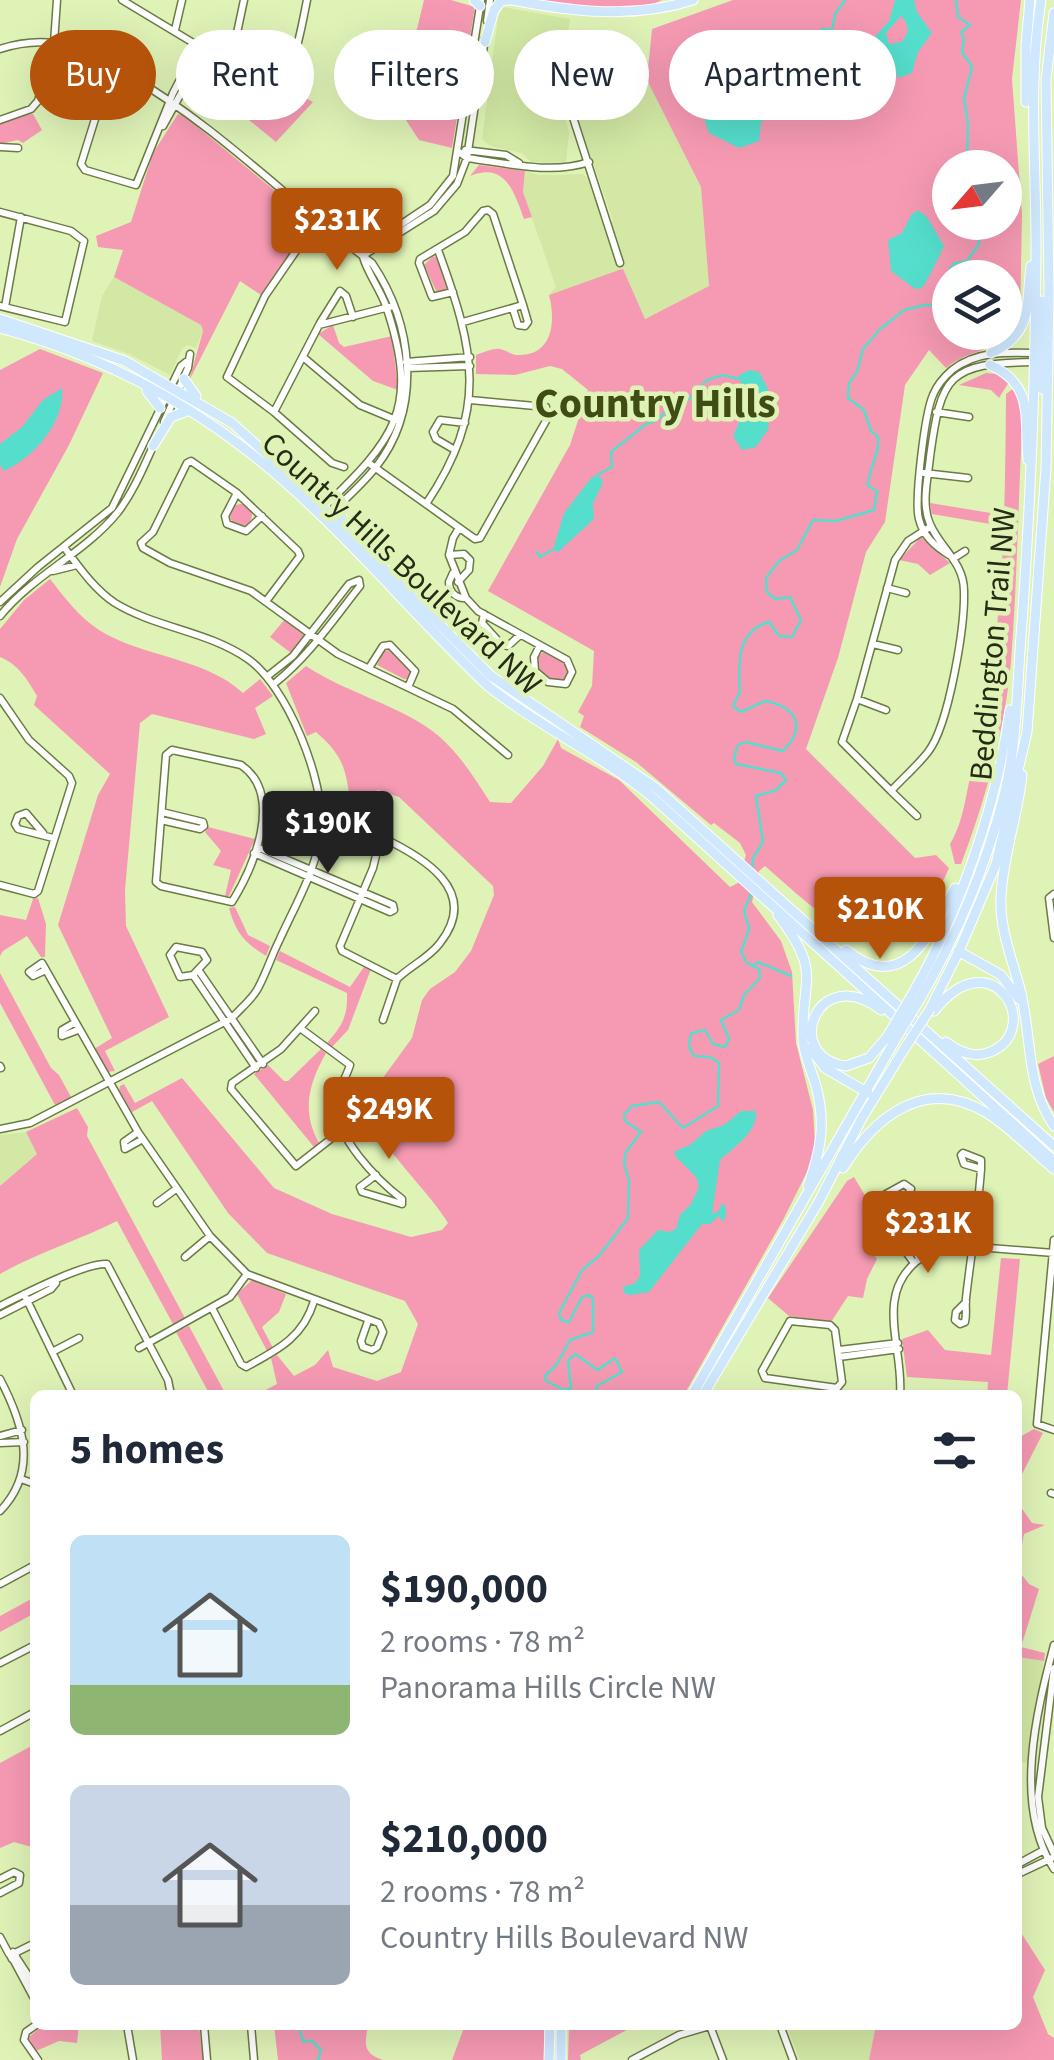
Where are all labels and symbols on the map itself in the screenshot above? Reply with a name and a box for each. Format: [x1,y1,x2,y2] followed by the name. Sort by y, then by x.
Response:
[932,150,1022,240] north arrow
[267,188,407,273] pin: $231K
[534,374,776,434] district label: Country Hills
[251,421,552,706] street label: Country Hills Boulevard NW
[958,506,1028,782] street label: Beddington Trail NW
[258,791,398,876] pin: $190K
[810,877,950,962] pin: $210K
[319,1077,459,1162] pin: $249K
[858,1191,998,1276] pin: $231K

